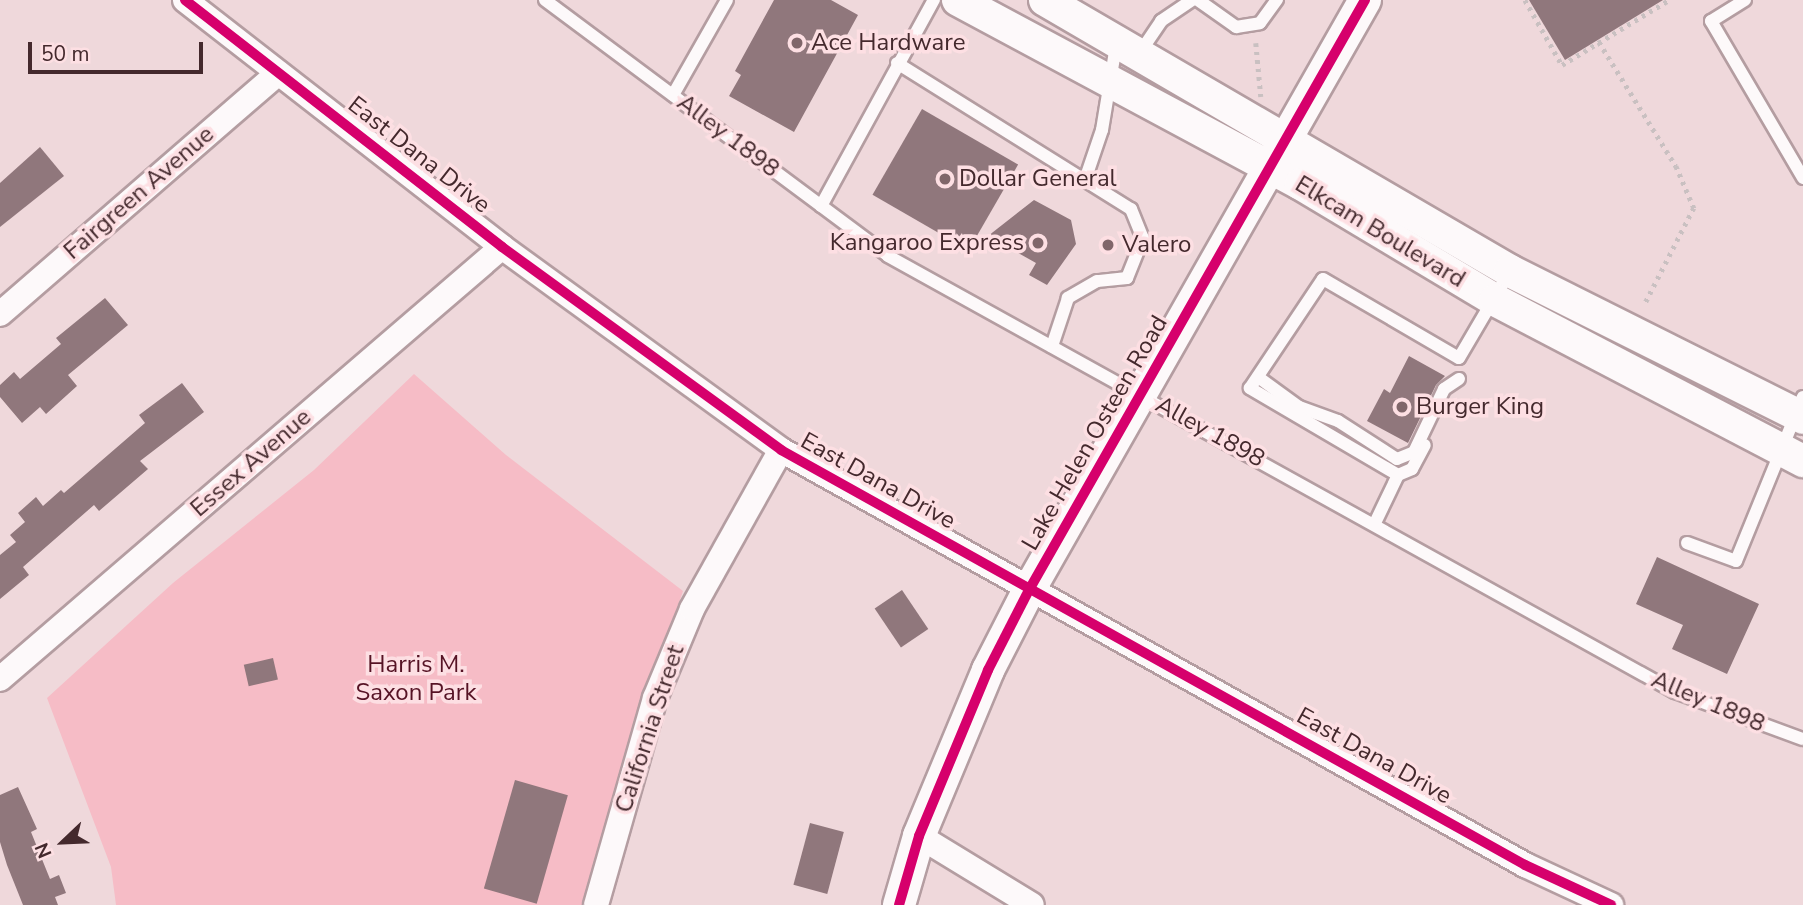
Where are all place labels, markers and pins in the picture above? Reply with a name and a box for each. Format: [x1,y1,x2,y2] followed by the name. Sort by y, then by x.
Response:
[811,29,965,57] place label: Ace Hardware
[789,35,805,51] marker: Ace Hardware
[959,165,1117,193] place label: Dollar General
[937,171,953,187] marker: Dollar General
[830,229,1024,257] place label: Kangaroo Express
[1122,231,1191,259] place label: Valero
[1030,235,1046,251] marker: Kangaroo Express
[1100,237,1116,253] marker: Valero
[1416,393,1544,421] place label: Burger King
[1394,399,1410,415] marker: Burger King

